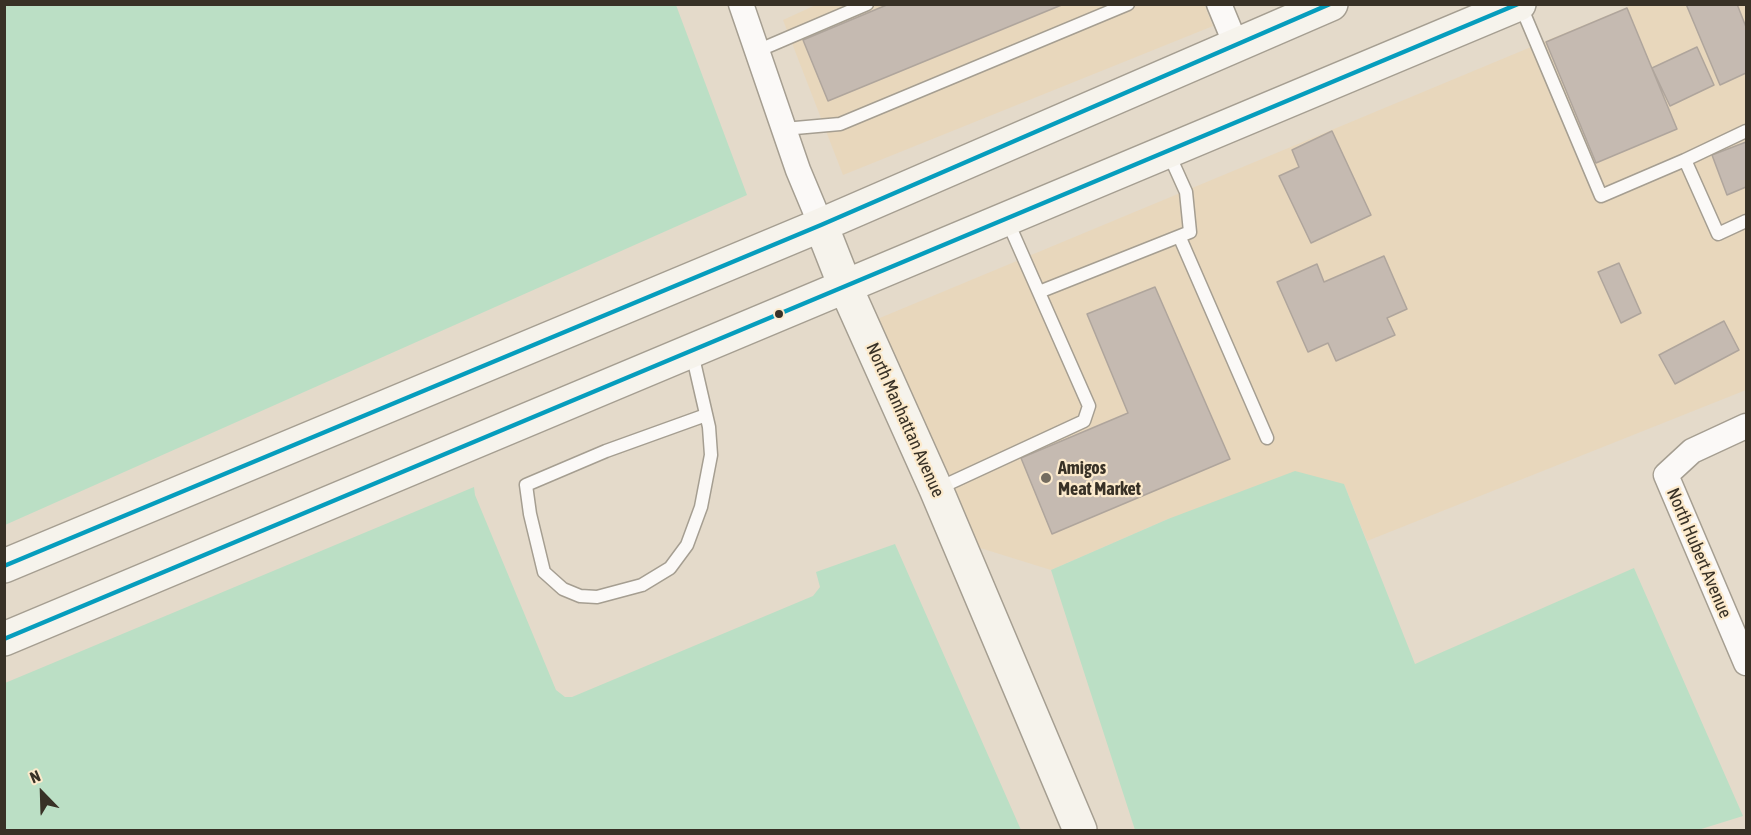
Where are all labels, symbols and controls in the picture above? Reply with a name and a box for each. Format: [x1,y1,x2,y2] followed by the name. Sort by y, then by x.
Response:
[773,308,785,320] unlabelled marker
[861,340,949,500] street label: North Manhattan Avenue
[1058,457,1141,500] place label: Amigos Meat Market
[1039,471,1053,485] marker: Amigos Meat Market
[1662,485,1736,621] street label: North Hubert Avenue
[12,763,72,823] north arrow
[27,766,43,787] text: N

